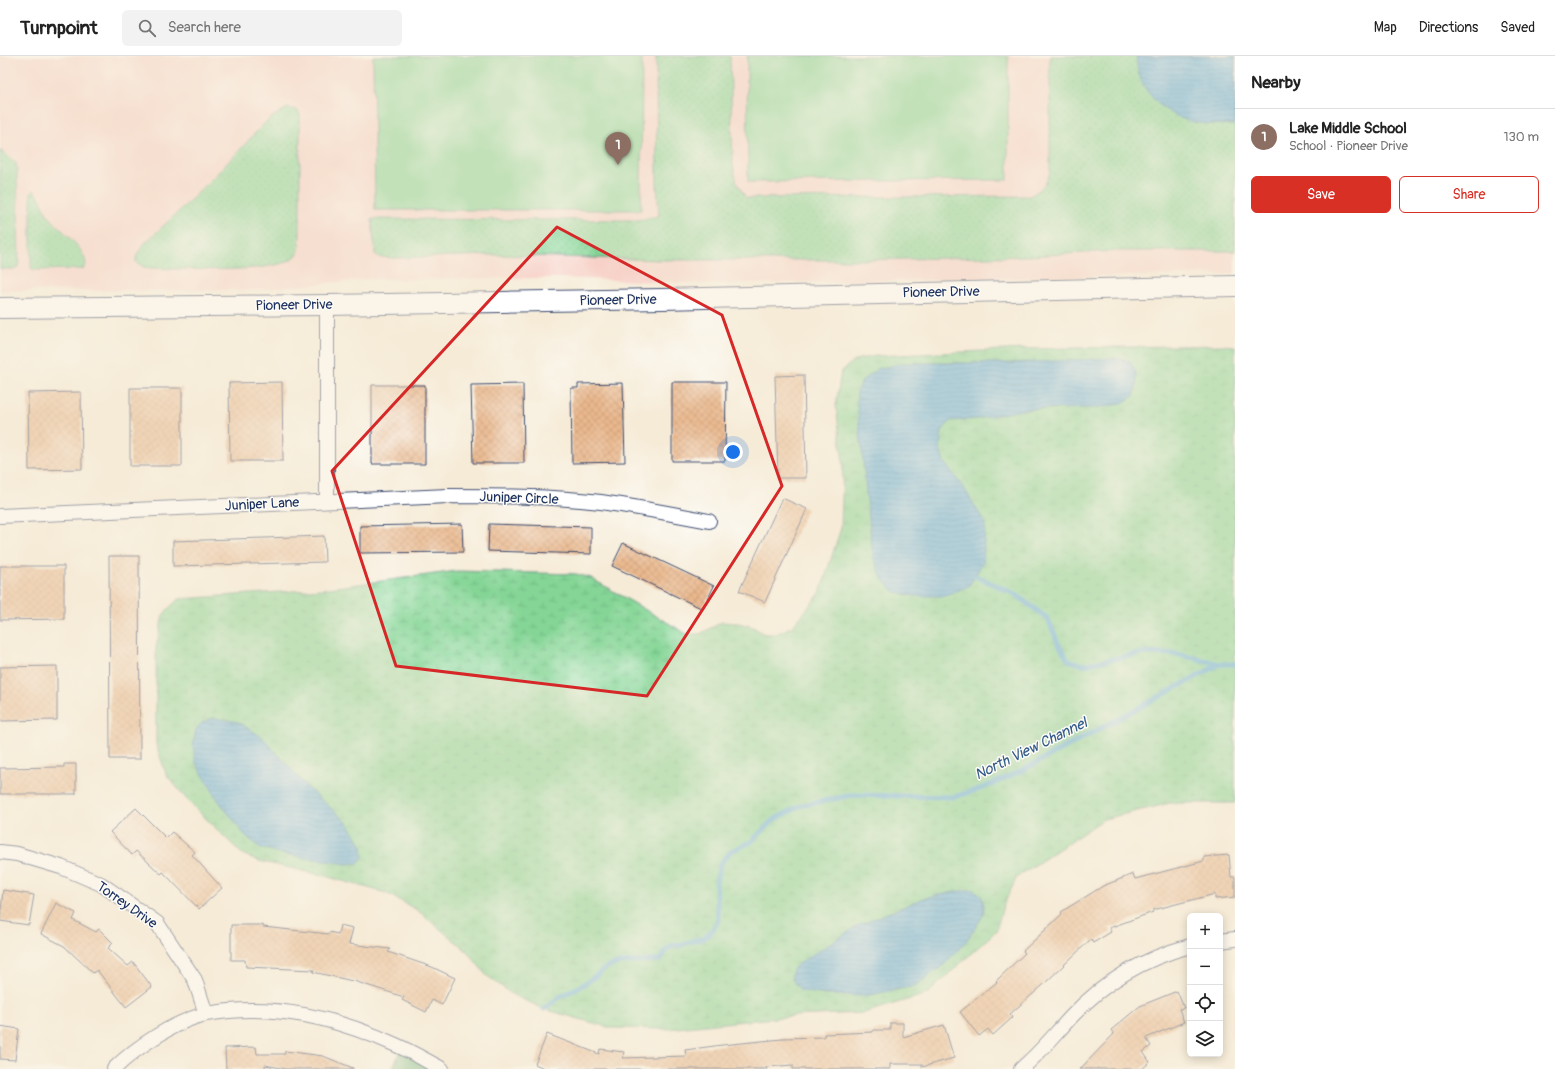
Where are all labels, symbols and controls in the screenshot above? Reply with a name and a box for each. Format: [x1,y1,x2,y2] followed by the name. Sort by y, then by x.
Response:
[122,10,402,46] search box
[20,16,98,40] text: Turnpoint
[136,17,158,39] icon: search
[168,18,241,37] text: Search here
[1374,19,1397,36] text: Map
[1419,19,1478,36] text: Directions
[1500,19,1535,36] text: Saved
[1251,72,1300,93] text: Nearby
[1289,119,1407,138] text: Lake Middle School
[1261,129,1267,145] text: 1
[1503,129,1539,145] text: 130 m
[605,132,631,165] pin: 1
[1289,138,1408,154] text: School · Pioneer Drive
[1251,176,1391,213] button: Save
[1399,176,1539,213] button: Share
[902,283,980,301] street label: Pioneer Drive
[579,291,657,309] street label: Pioneer Drive
[255,296,333,314] street label: Pioneer Drive
[723,442,743,462] your location
[479,488,559,508] street label: Juniper Circle
[224,494,300,514] street label: Juniper Lane
[972,713,1092,785] water label: North View Channel
[93,878,161,932] street label: Torrey Drive
[1187,913,1223,1057] map controls
[1187,913,1223,949] button: +
[1187,949,1223,985] button: −
[1187,985,1223,1021] button: locate
[1187,1021,1223,1057] button: layers

